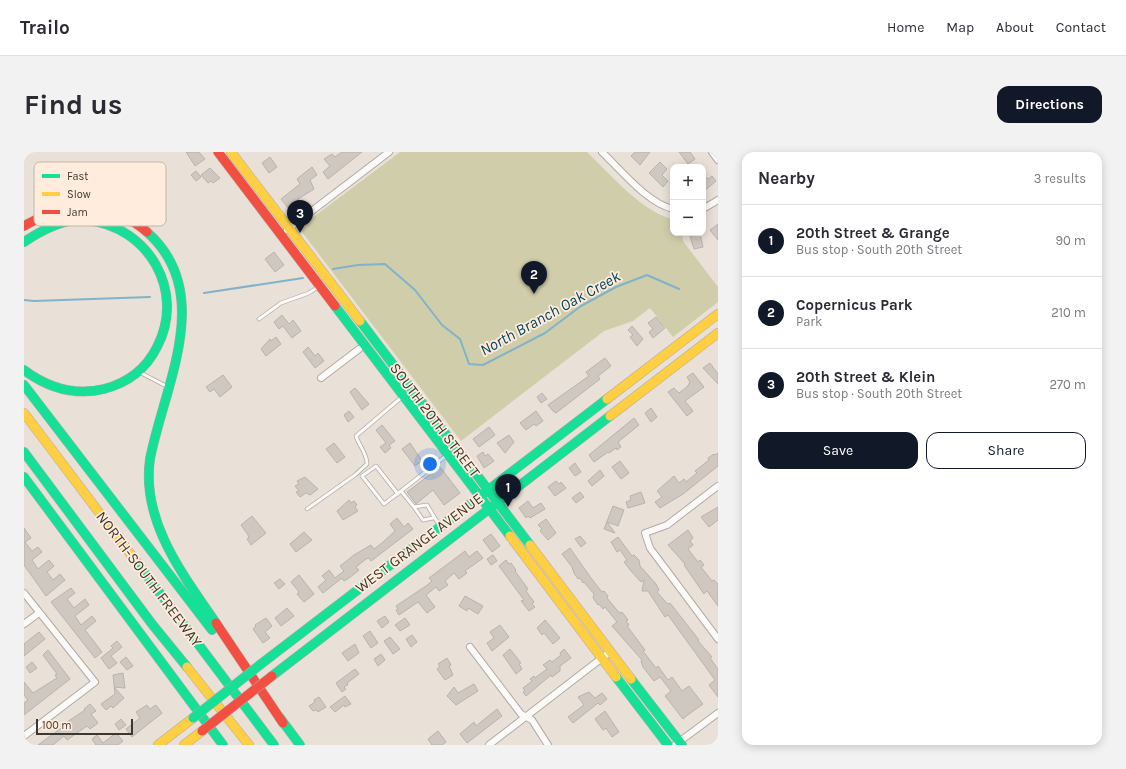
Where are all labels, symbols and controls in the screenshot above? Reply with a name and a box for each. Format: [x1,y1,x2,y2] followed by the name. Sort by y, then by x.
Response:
[20,17,70,39] text: Trailo
[887,19,924,36] text: Home
[946,19,974,36] text: Map
[996,19,1034,36] text: About
[1056,19,1106,36] text: Contact
[997,86,1102,123] button: Directions
[24,88,123,121] text: Find us
[34,162,166,226] legend
[670,164,706,236] map controls
[670,164,706,200] button: +
[758,168,815,188] text: Nearby
[67,170,88,183] text: Fast
[1034,171,1086,186] text: 3 results
[67,188,91,201] text: Slow
[287,200,313,233] pin: 3
[670,200,706,236] button: −
[67,206,88,219] text: Jam
[796,224,950,242] text: 20th Street & Grange
[769,233,773,248] text: 1
[1055,233,1086,248] text: 90 m
[796,242,962,257] text: Bus stop · South 20th Street
[521,261,547,294] pin: 2
[476,266,624,360] water label: North Branch Oak Creek
[796,296,913,314] text: Copernicus Park
[767,305,775,320] text: 2
[1051,305,1086,320] text: 210 m
[796,314,822,329] text: Park
[386,359,484,481] street label: SOUTH 20TH STREET
[796,368,935,386] text: 20th Street & Klein
[767,377,775,392] text: 3
[1049,377,1086,392] text: 270 m
[796,386,962,401] text: Bus stop · South 20th Street
[758,432,918,469] button: Save
[926,432,1086,469] button: Share
[420,454,440,474] your location
[495,474,521,507] pin: 1
[352,489,486,597] street label: WEST GRANGE AVENUE
[92,508,206,651] street label: NORTH-SOUTH FREEWAY
[36,717,133,736] scale bar
[42,719,72,732] text: 100 m

